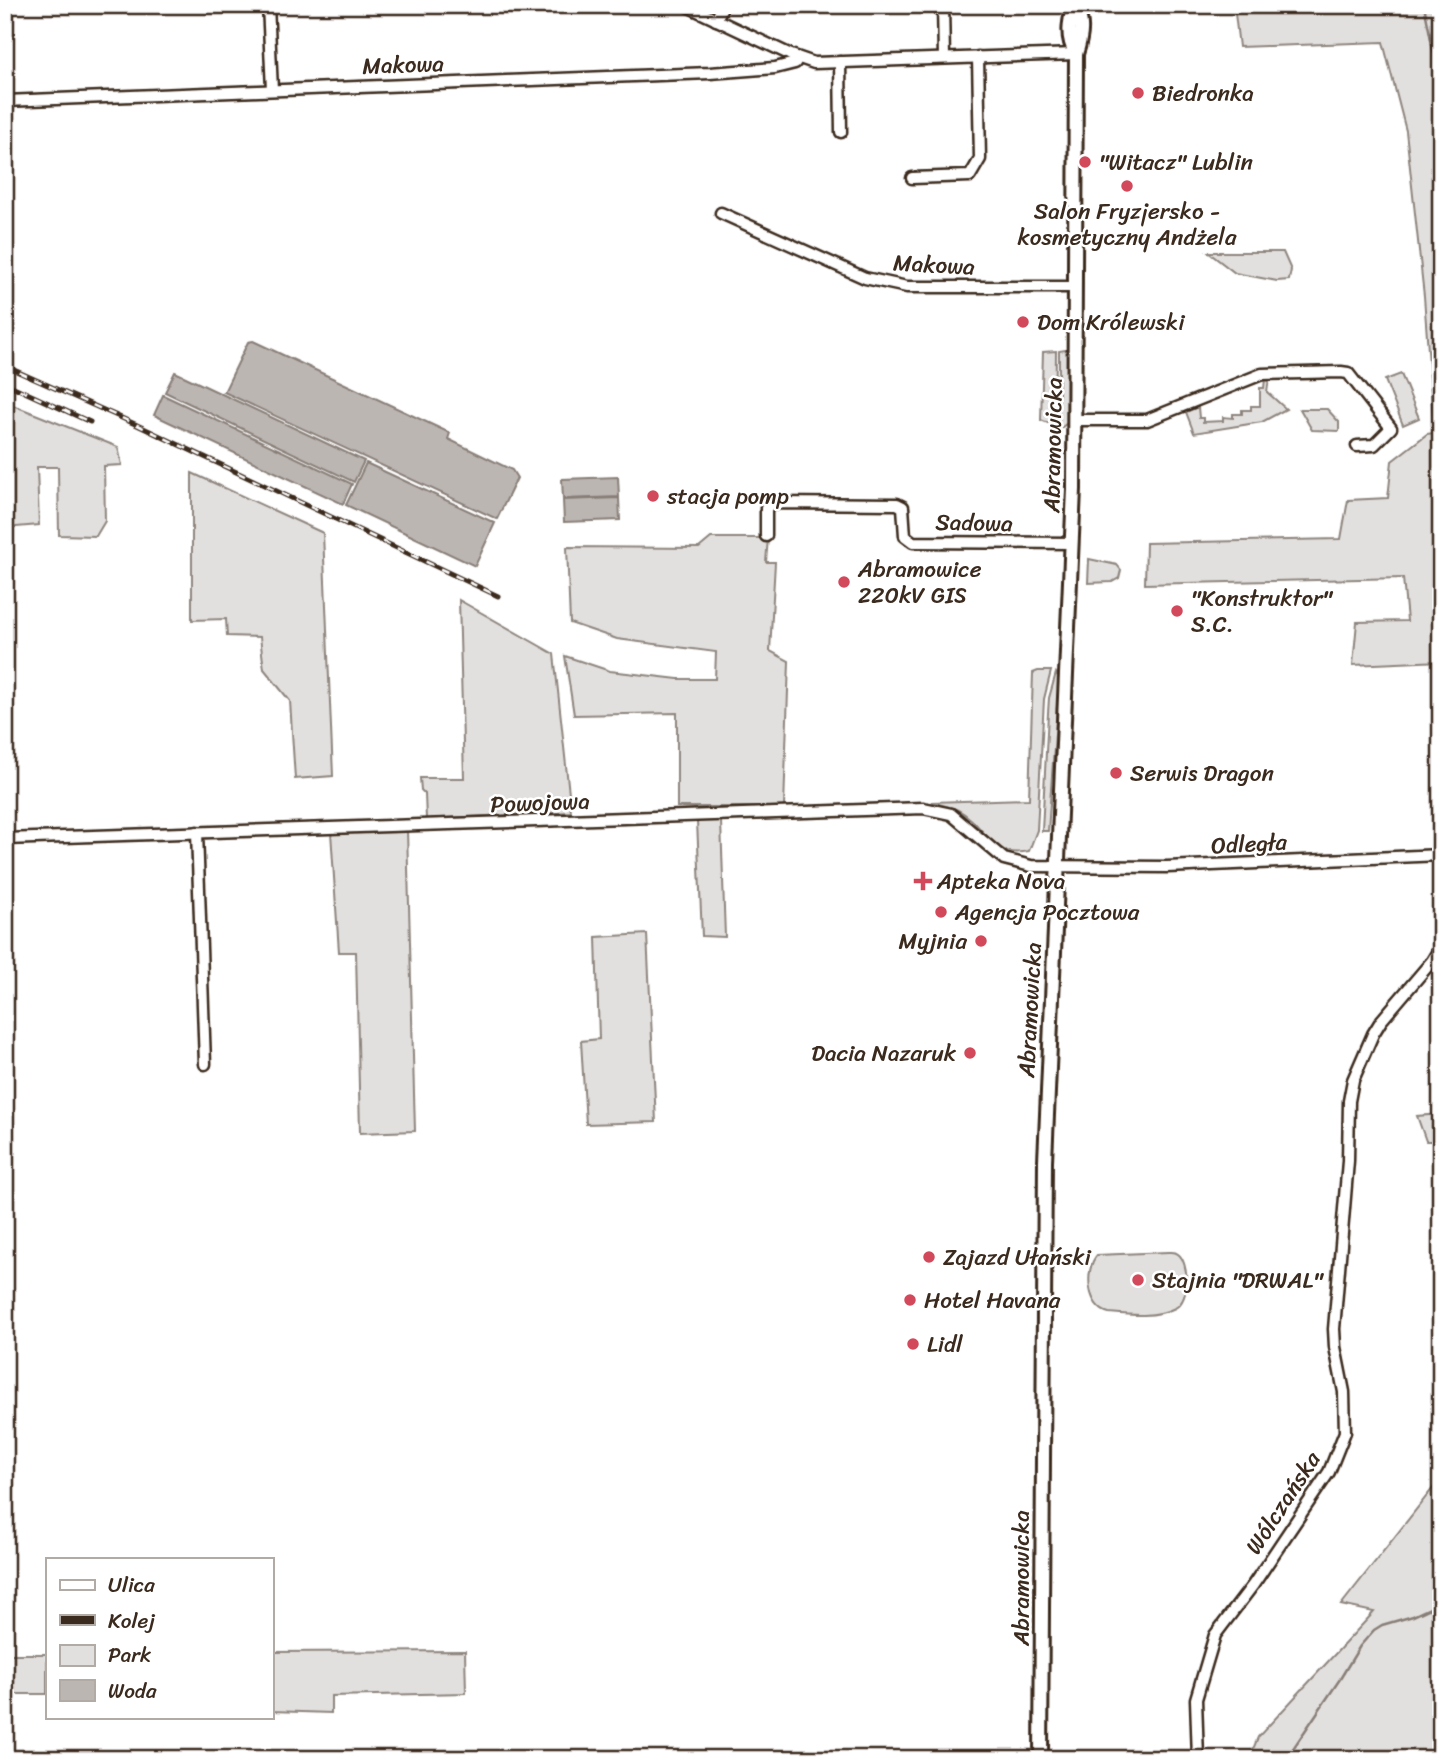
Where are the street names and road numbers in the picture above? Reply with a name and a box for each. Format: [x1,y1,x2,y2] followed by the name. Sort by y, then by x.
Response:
[361,43,445,87] street label: Makowa
[892,242,976,288] street label: Makowa
[1031,377,1075,514] street label: Abramowicka
[935,502,1013,544] street label: Sadowa
[490,781,590,825] street label: Powojowa
[1210,822,1289,866] street label: Odległa
[1006,941,1054,1080] street label: Abramowicka
[1234,1443,1332,1563] street label: Wólczańska
[1001,1510,1042,1647] street label: Abramowicka

